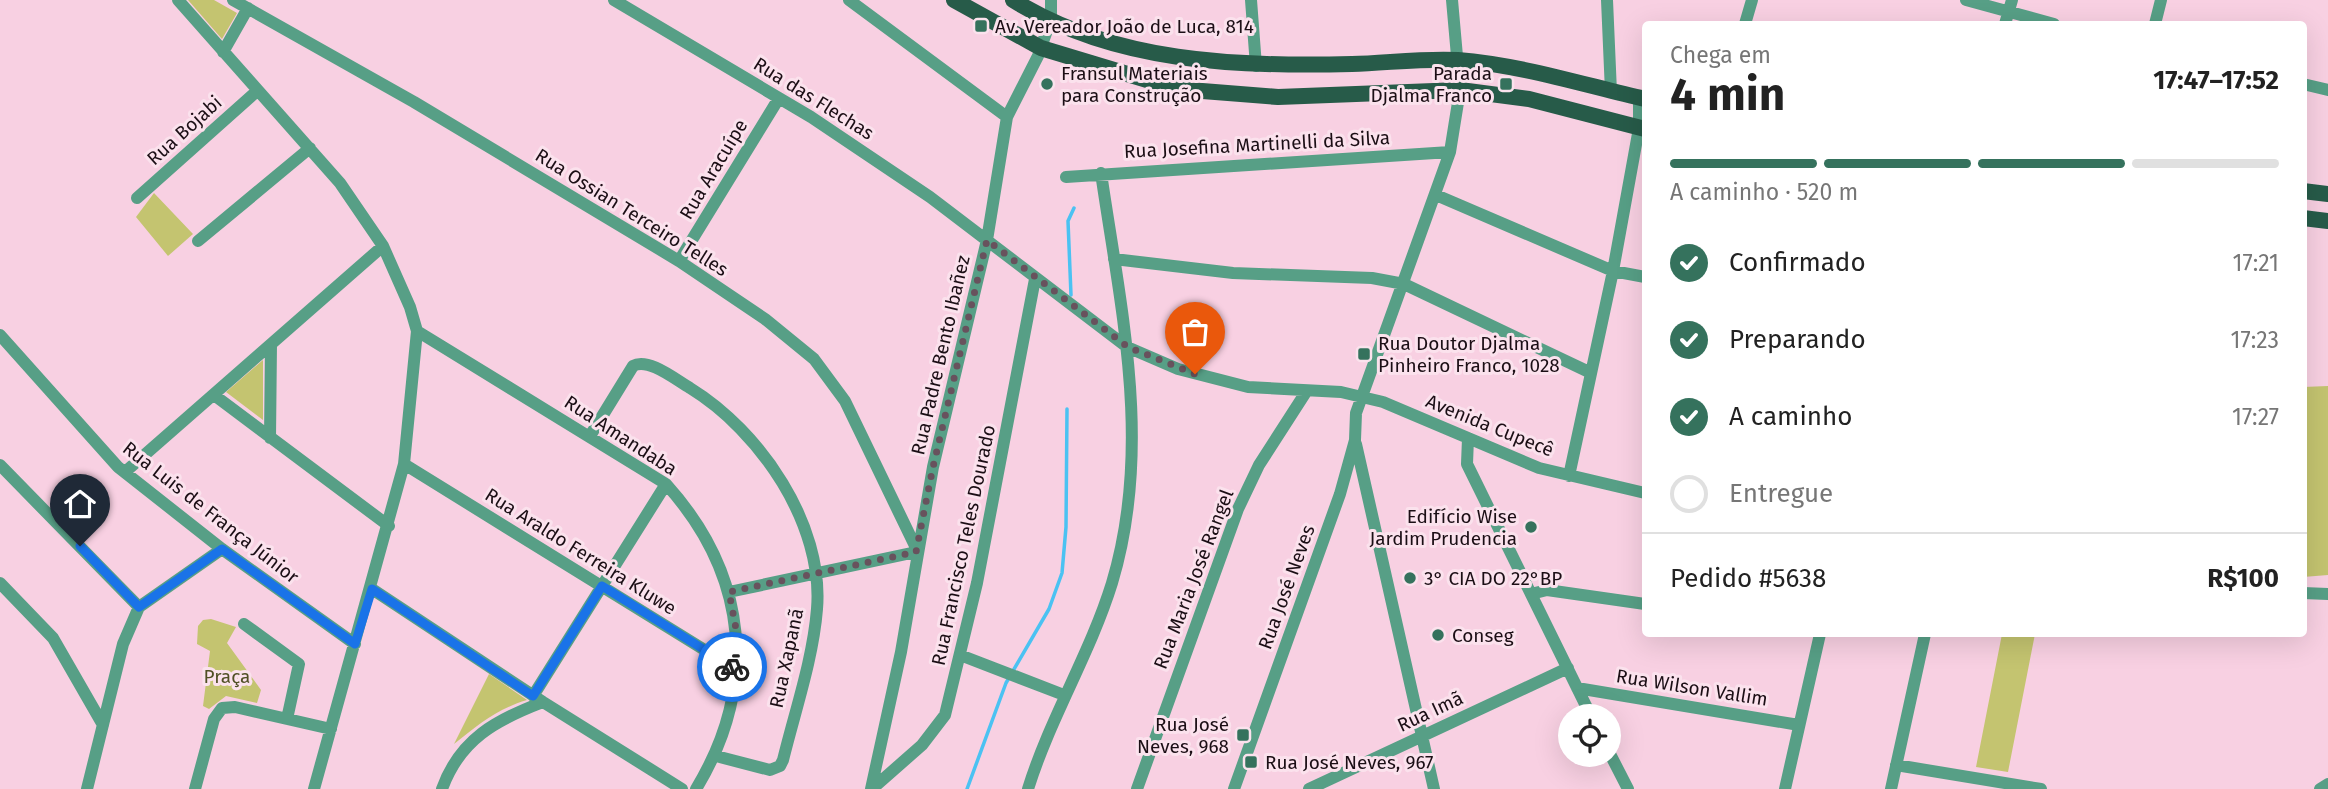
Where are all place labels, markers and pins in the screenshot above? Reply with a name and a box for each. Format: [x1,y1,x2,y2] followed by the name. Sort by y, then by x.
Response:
[995,15,1254,38] place label: Av. Vereador João de Luca, 814
[973,18,989,34] marker: Av. Vereador João de Luca, 814
[1061,62,1208,107] place label: Fransul Materiais para Construção
[1370,62,1492,107] place label: Parada Djalma Franco
[1039,76,1055,92] marker: Fransul Materiais para Construção
[1498,76,1514,92] marker: Parada Djalma Franco
[1165,302,1225,374] pin
[1378,332,1560,377] place label: Rua Doutor Djalma Pinheiro Franco, 1028
[1356,346,1372,362] marker: Rua Doutor Djalma Pinheiro Franco, 1028
[50,474,110,546] pin
[1369,505,1517,550] place label: Edifício Wise Jardim Prudencia
[1523,519,1539,535] marker: Edifício Wise Jardim Prudencia
[1424,567,1562,590] place label: 3° CIA DO 22°BP
[1402,570,1418,586] marker: 3° CIA DO 22°BP
[1452,624,1514,647] place label: Conseg
[1430,627,1446,643] marker: Conseg
[1137,713,1229,758] place label: Rua José Neves, 968
[1235,727,1251,743] marker: Rua José Neves, 968
[1265,751,1434,774] place label: Rua José Neves, 967
[1243,754,1259,770] marker: Rua José Neves, 967

